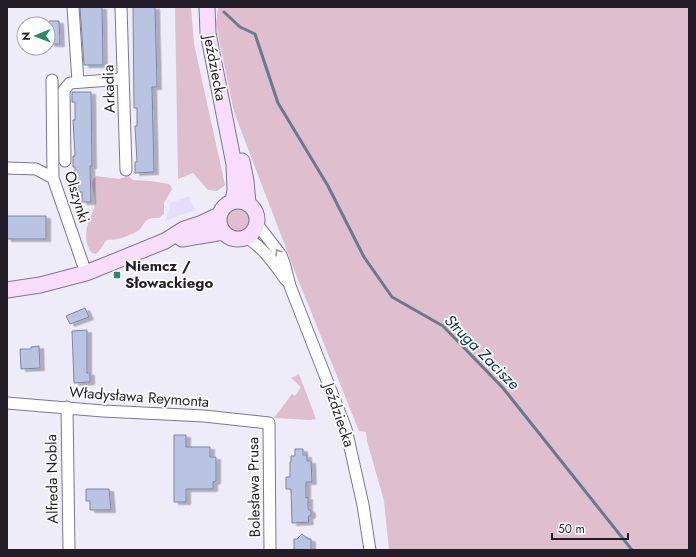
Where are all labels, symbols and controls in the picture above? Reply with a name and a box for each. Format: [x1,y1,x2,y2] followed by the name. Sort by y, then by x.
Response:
[16,16,56,56] north arrow
[197,31,232,103] street label: Jeździecka
[18,32,34,41] text: N
[97,64,121,114] street label: Arkadia
[59,168,95,226] street label: Olszynki
[276,250,283,257] one-way arrow
[125,255,214,294] place label: Niemcz / Słowackiego
[112,270,122,280] marker: Niemcz / Słowackiego
[439,309,525,395] water label: Struga Zacisze
[317,378,360,450] street label: Jeździecka
[68,381,210,413] street label: Władysława Reymonta
[40,434,64,524] street label: Alfreda Nobla
[242,437,266,537] street label: Bolesława Prusa
[552,515,628,541] scale bar
[558,520,585,538] text: 50 m

